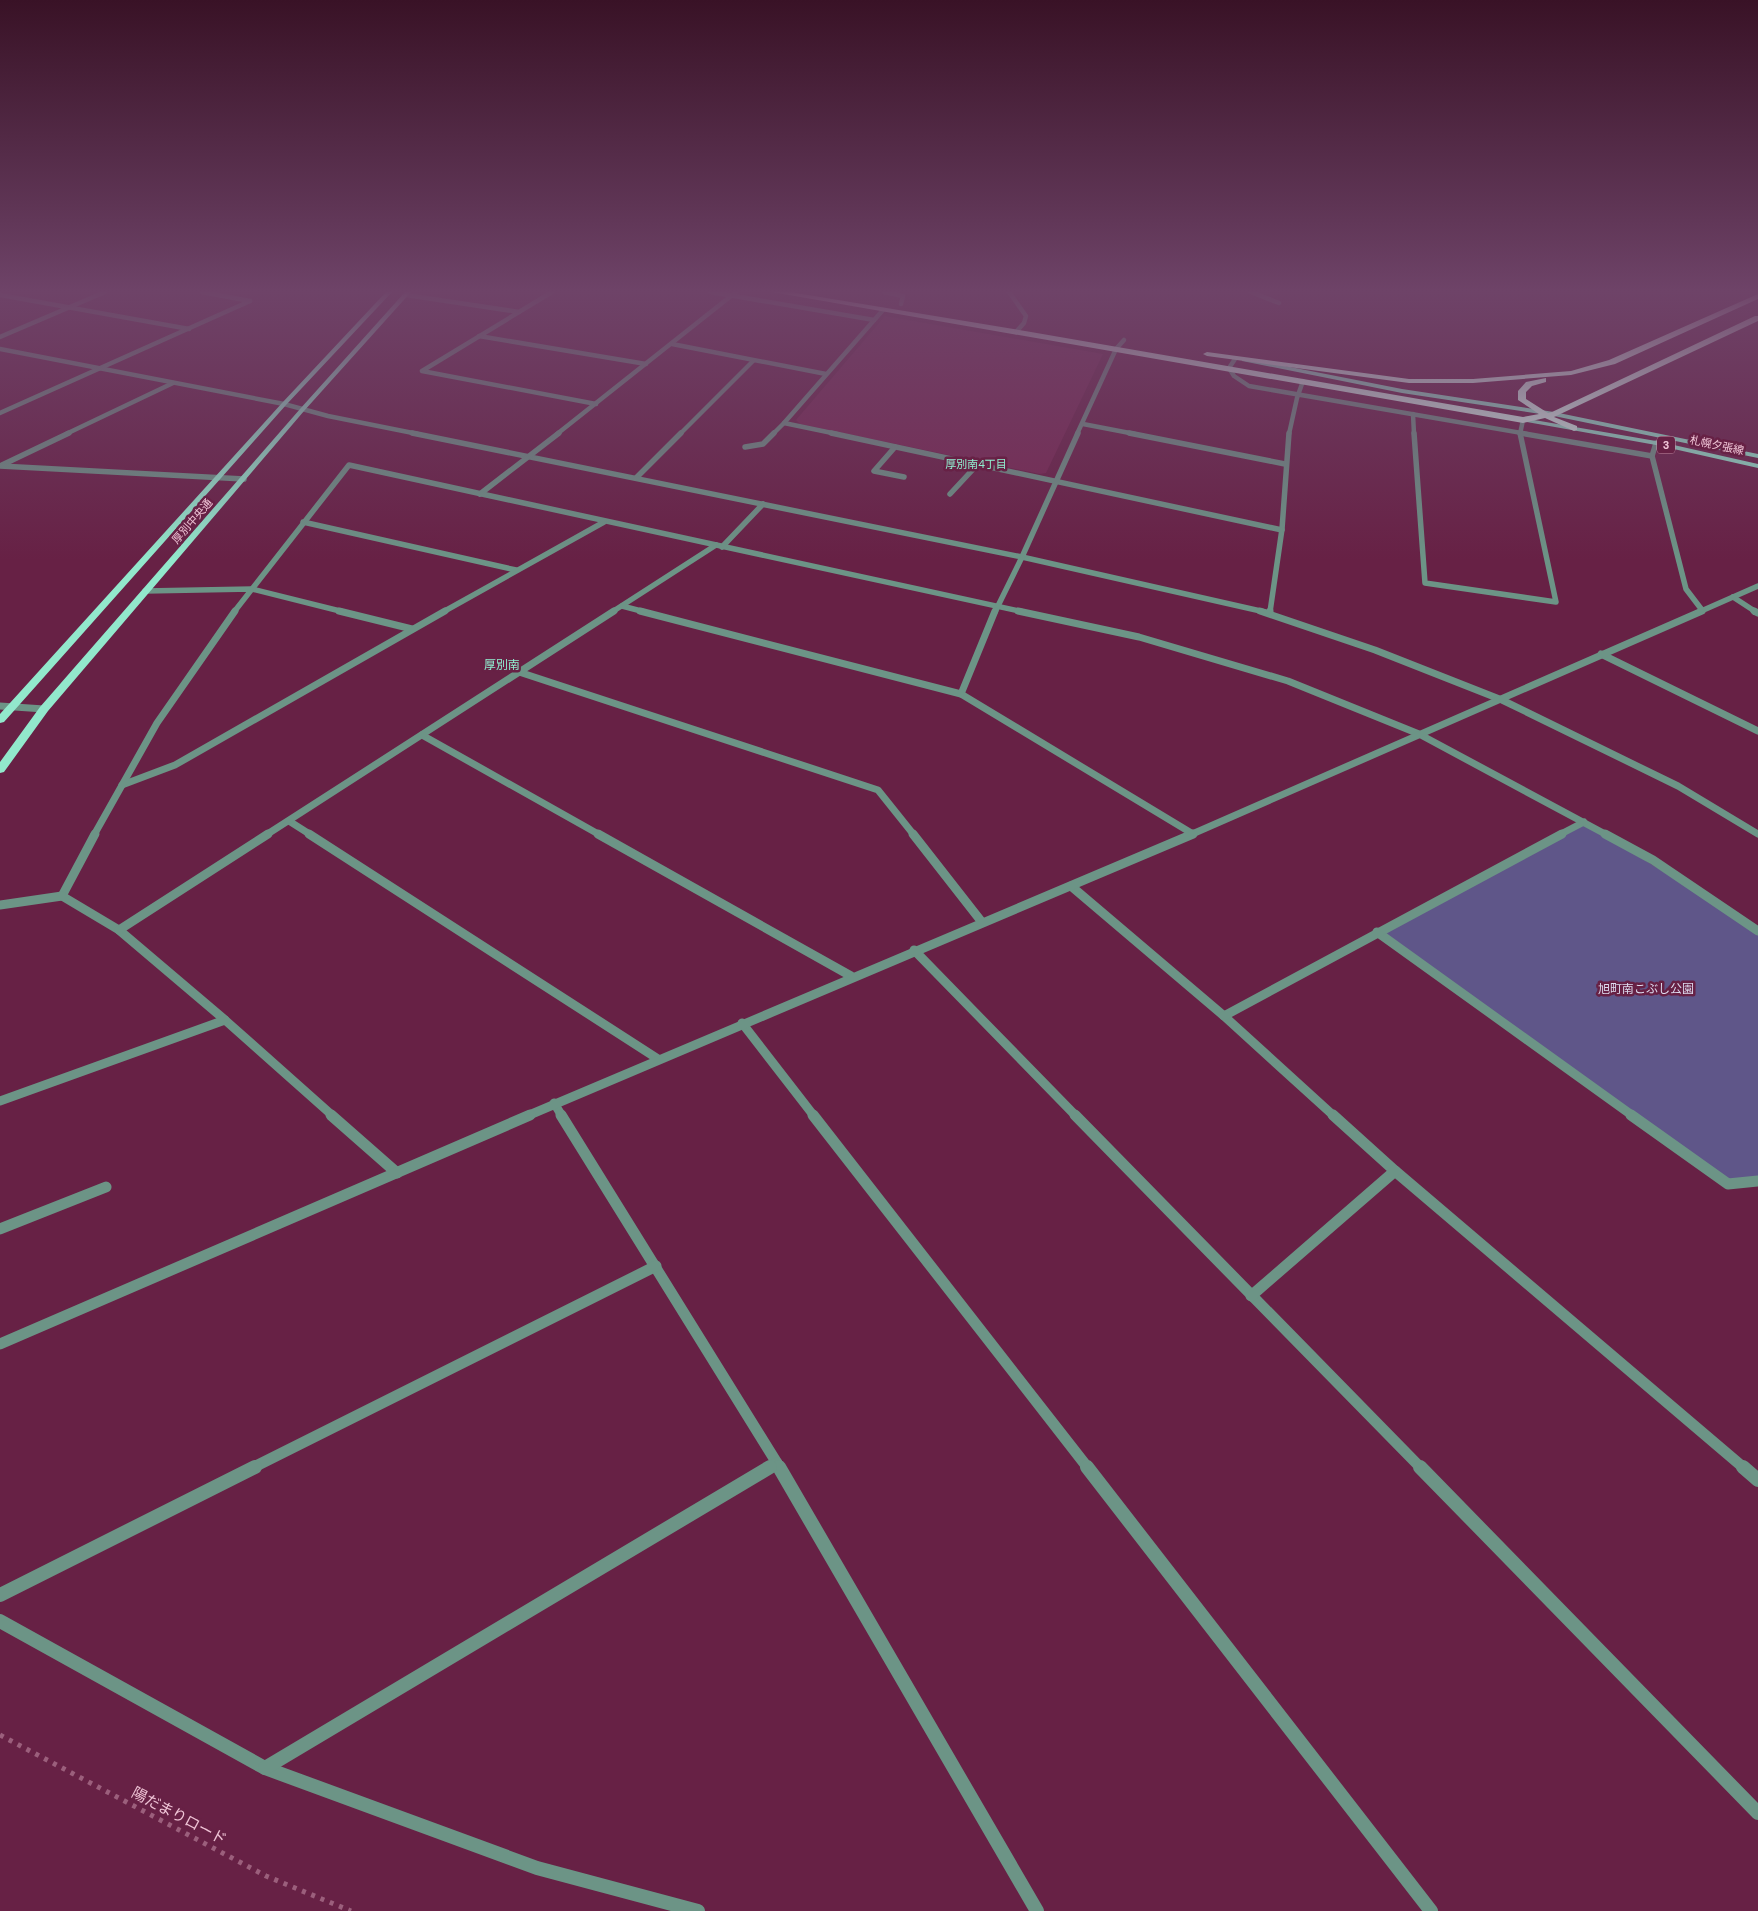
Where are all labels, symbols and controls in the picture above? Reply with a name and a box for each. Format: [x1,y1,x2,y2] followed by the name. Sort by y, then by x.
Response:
[1689,432,1745,458] street label: 札幌夕張線
[1657,436,1675,454] road number: 3
[945,457,1007,471] district label: 厚別南4丁目
[169,496,215,546] street label: 厚別中央通
[484,657,520,673] district label: 厚別南
[1598,981,1694,997] park label: 旭町南こぶし公園
[128,1783,230,1849] street label: 陽だまりロード

